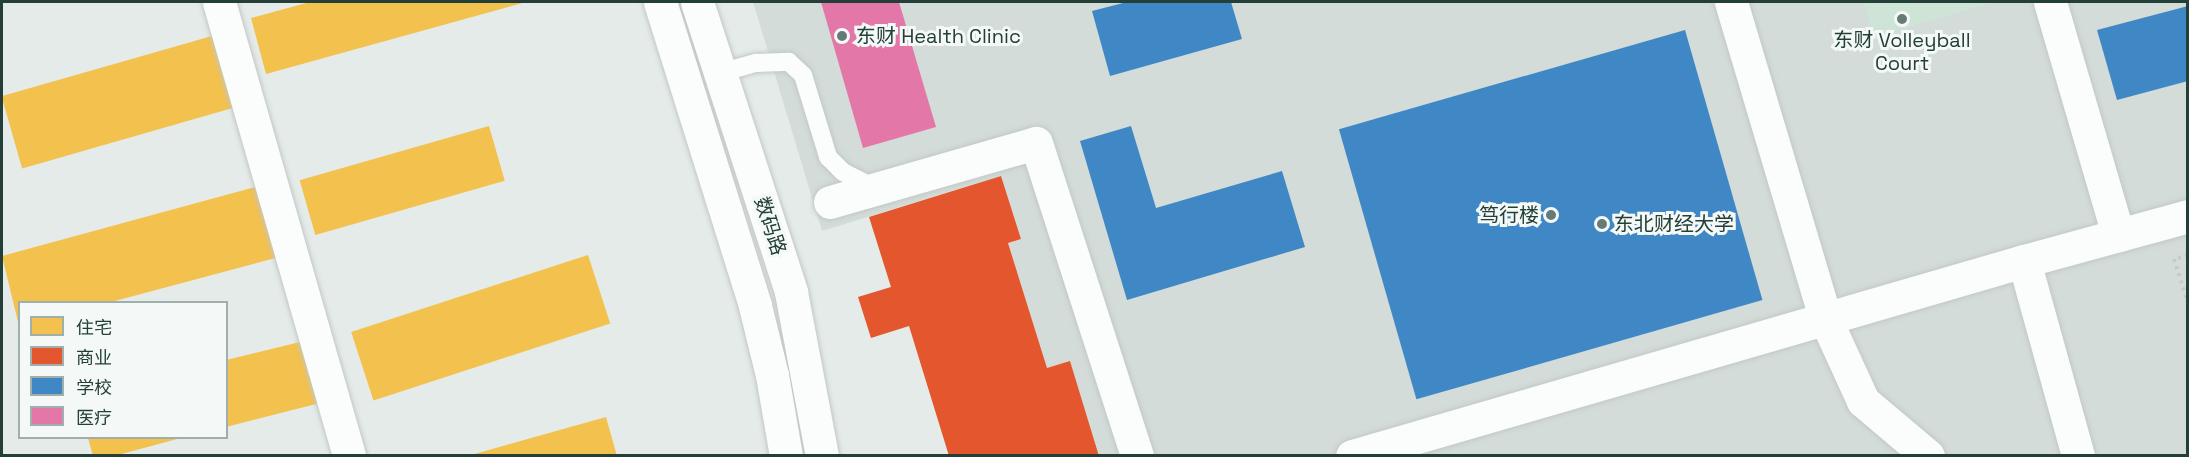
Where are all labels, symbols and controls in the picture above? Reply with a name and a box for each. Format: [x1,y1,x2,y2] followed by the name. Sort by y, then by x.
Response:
[1895,12,1909,26] marker: 东财 Volleyball Court
[856,24,1021,48] place label: 东财 Health Clinic
[833,27,851,45] marker: 东财 Health Clinic
[1833,28,1971,75] place label: 东财 Volleyball Court
[749,194,791,258] street label: 数码路
[1479,203,1539,227] place label: 笃行楼
[1544,208,1558,222] marker: 笃行楼
[1614,212,1734,236] place label: 东北财经大学
[1595,217,1609,231] marker: 东北财经大学
[18,301,228,439] legend
[76,316,112,339] text: 住宅
[76,346,112,369] text: 商业
[76,376,112,399] text: 学校
[76,406,112,429] text: 医疗

